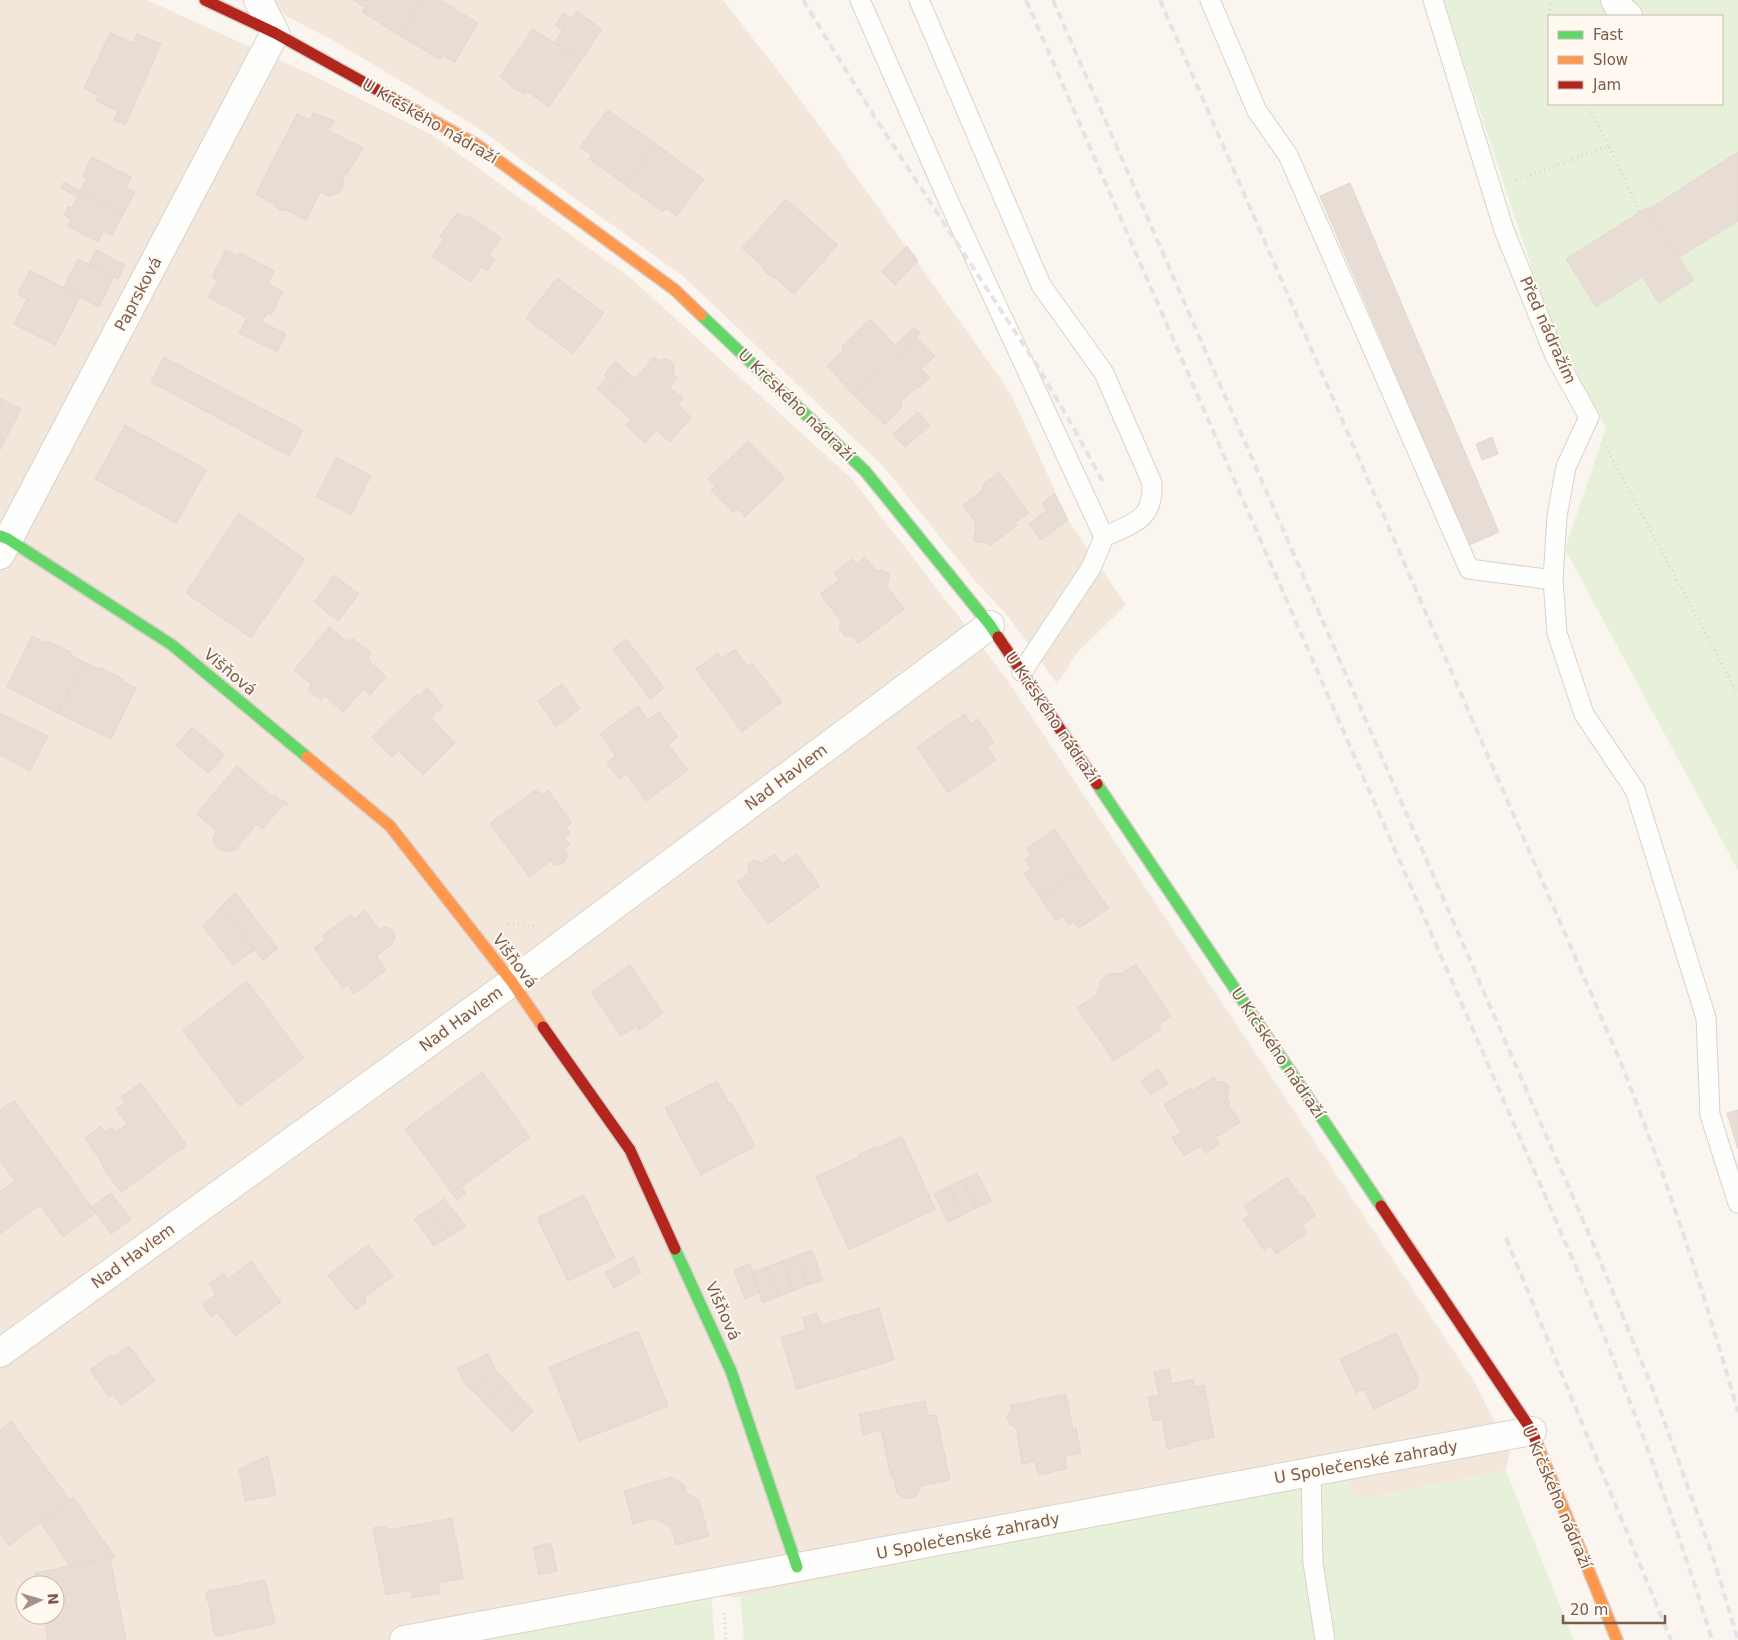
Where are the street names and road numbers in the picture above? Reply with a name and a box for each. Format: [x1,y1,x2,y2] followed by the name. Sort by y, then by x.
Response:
[359,74,502,168] street label: U Krčského nádraží
[110,254,166,334] street label: Paprsková
[1516,273,1580,387] street label: Před nádražím
[734,345,858,466] street label: U Krčského nádraží
[200,645,260,699] street label: Višňová
[1001,648,1103,786] street label: U Krčského nádraží
[741,740,831,814] street label: Nad Havlem
[489,930,541,992] street label: Višňová
[416,982,506,1056] street label: Nad Havlem
[1227,984,1329,1122] street label: U Krčského nádraží
[88,1219,178,1293] street label: Nad Havlem
[702,1279,744,1343] street label: Višňová
[1518,1423,1596,1572] street label: U Krčského nádraží
[1273,1436,1459,1488] street label: U Společenské zahrady
[875,1509,1061,1563] street label: U Společenské zahrady

